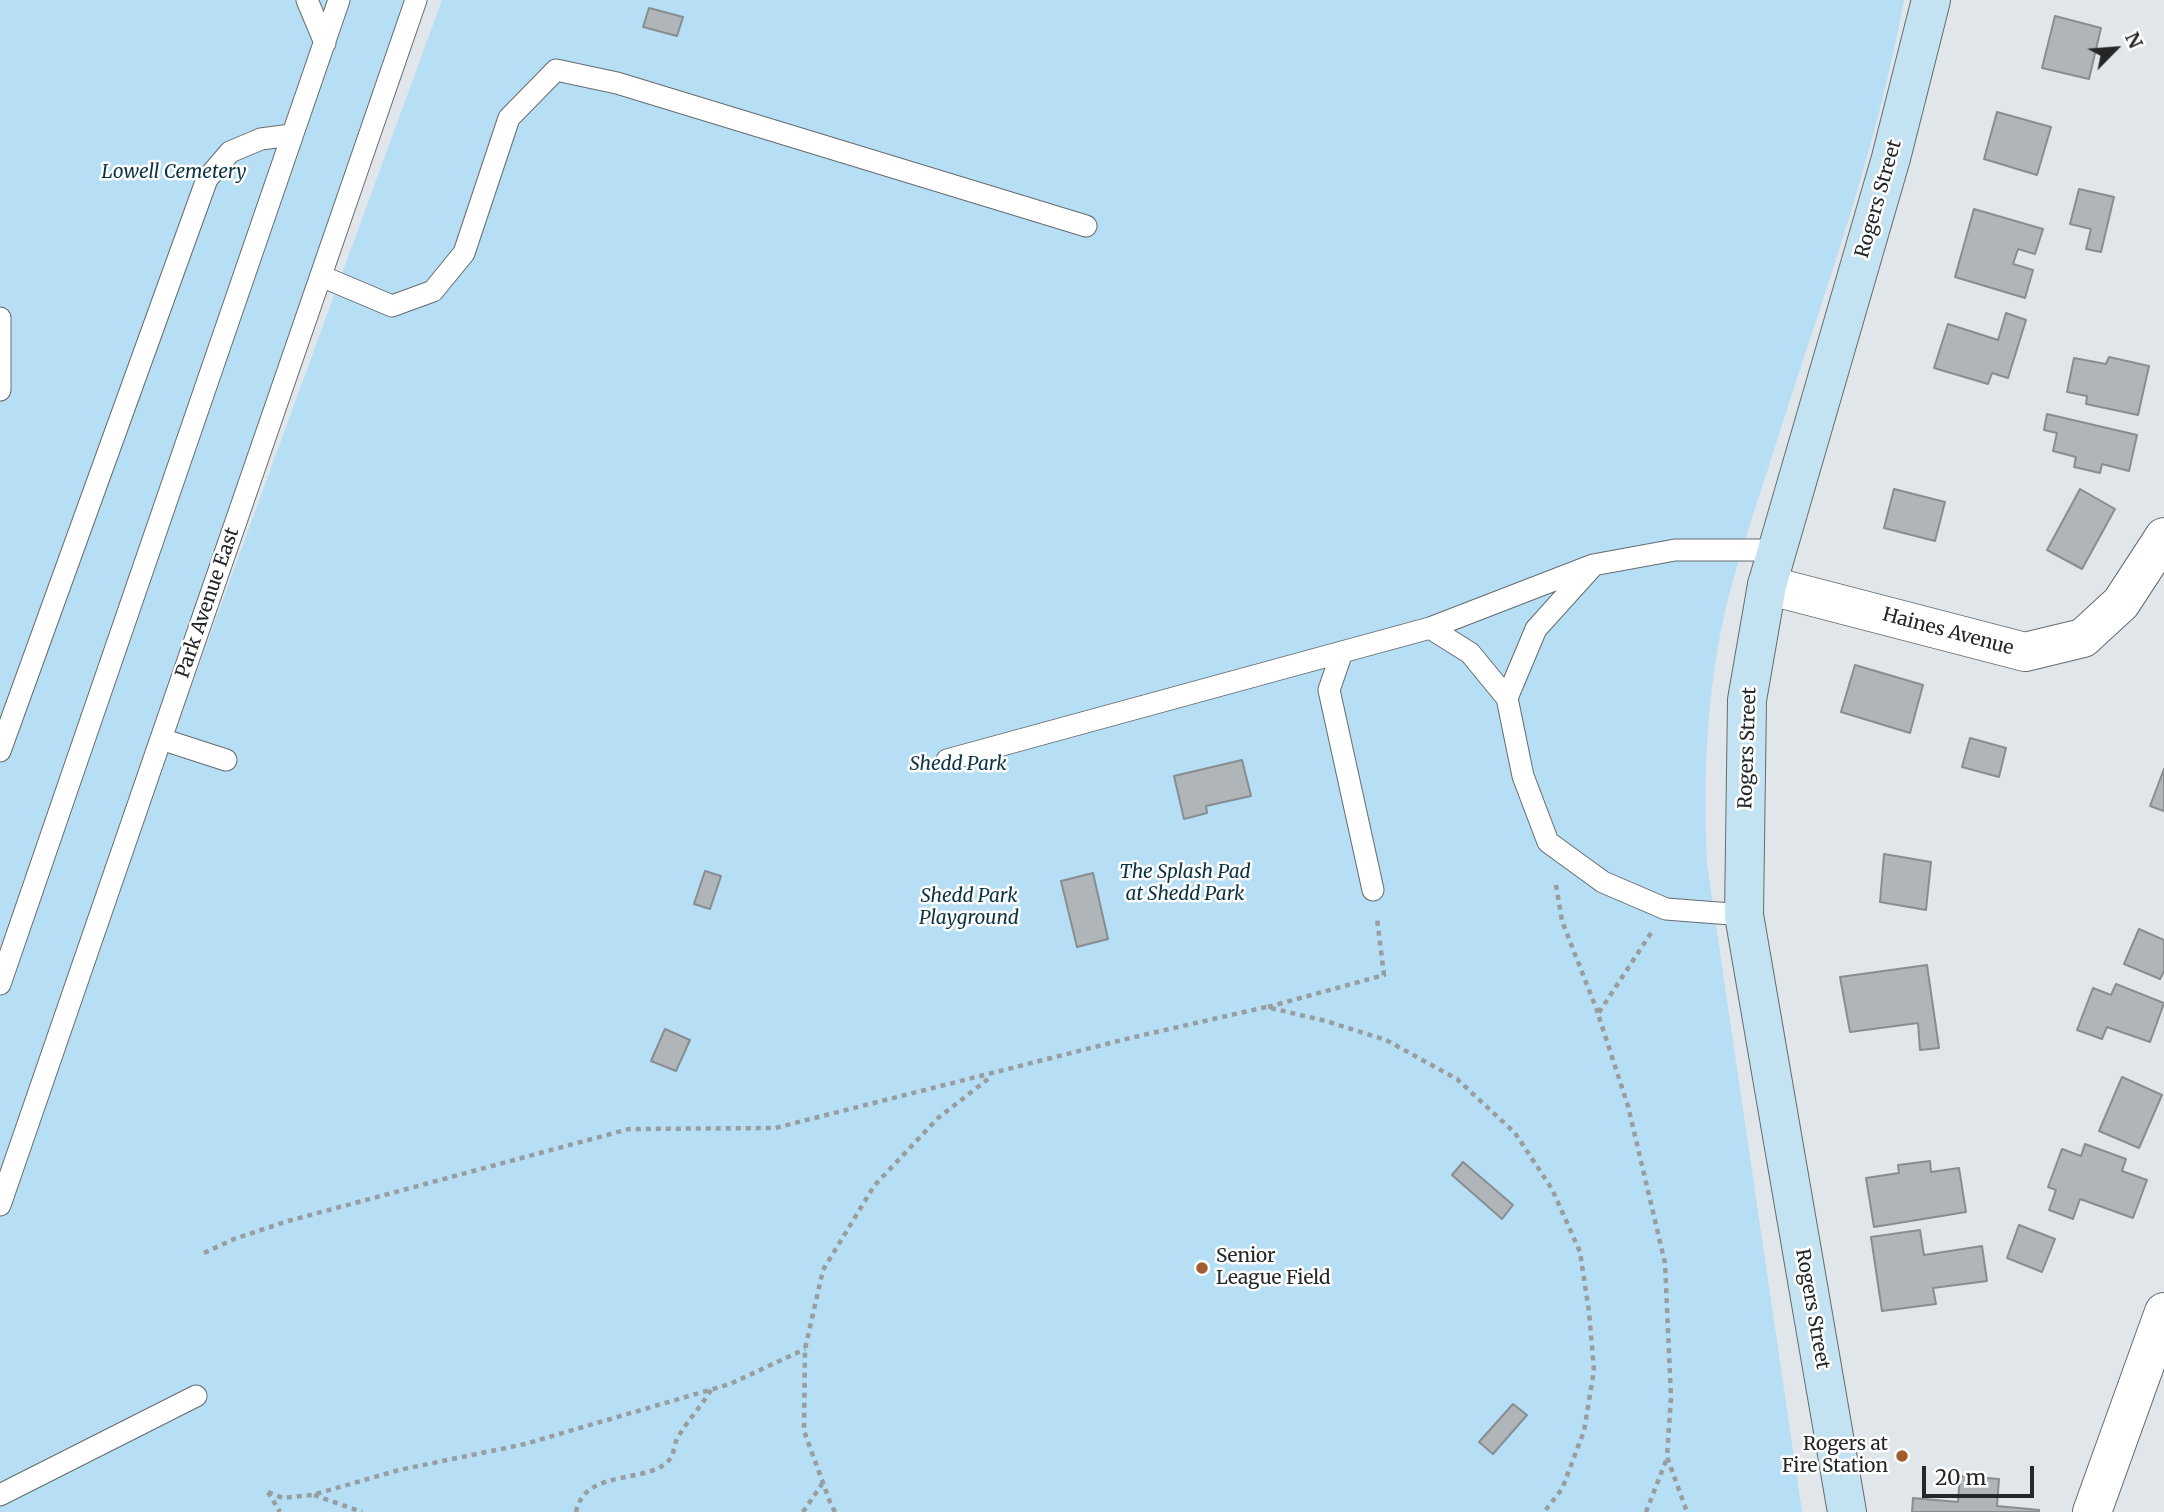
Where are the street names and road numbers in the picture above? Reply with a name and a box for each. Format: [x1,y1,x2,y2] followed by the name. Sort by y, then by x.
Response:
[1851,137,1907,261] street label: Rogers Street
[172,525,244,681] street label: Park Avenue East
[1880,604,2016,660] street label: Haines Avenue
[1734,687,1762,809] street label: Rogers Street
[1790,1247,1834,1371] street label: Rogers Street

